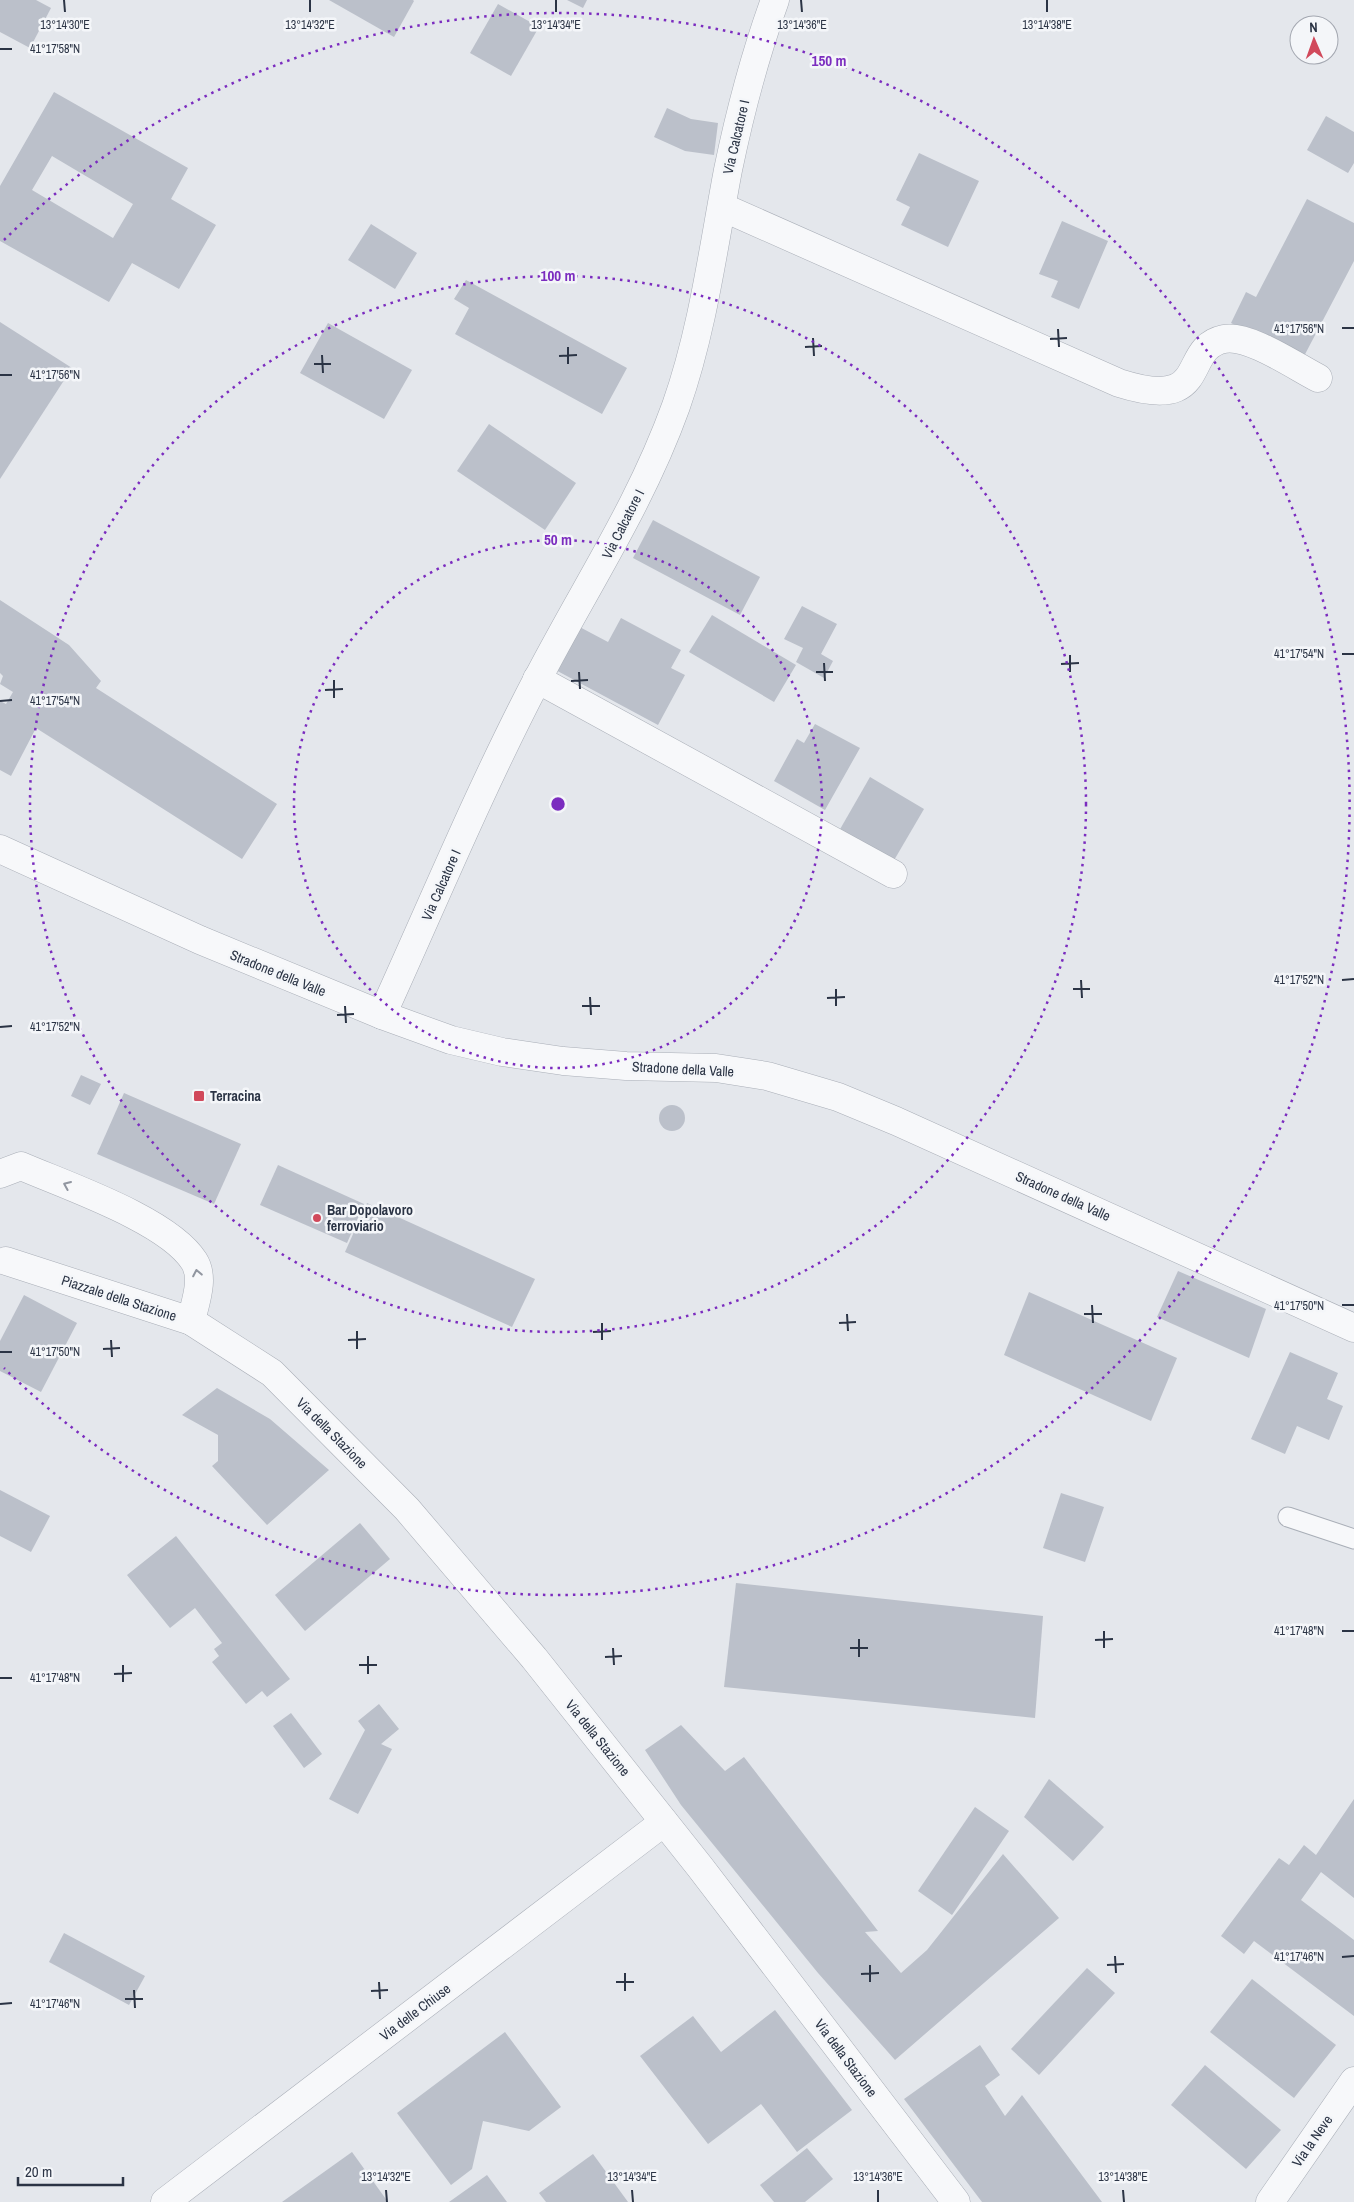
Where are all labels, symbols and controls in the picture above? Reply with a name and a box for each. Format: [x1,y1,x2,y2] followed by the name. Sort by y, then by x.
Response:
[1289,15,1339,65] north arrow
[40,17,90,33] text: 13°14'30"E
[285,17,335,33] text: 13°14'32"E
[531,17,581,33] text: 13°14'34"E
[777,17,827,33] text: 13°14'36"E
[1022,17,1072,33] text: 13°14'38"E
[1309,18,1318,36] text: N
[30,41,80,57] text: 41°17'58"N
[812,50,846,71] text: 150 m
[719,98,753,176] street label: Via Calcatore I
[541,265,575,286] text: 100 m
[1274,321,1324,337] text: 41°17'56"N
[30,367,80,383] text: 41°17'56"N
[598,486,648,562] street label: Via Calcatore I
[544,529,572,550] text: 50 m
[1274,646,1324,662] text: 41°17'54"N
[30,693,80,709] text: 41°17'54"N
[549,795,567,813] centre of rings
[417,847,465,923] street label: Via Calcatore I
[227,946,329,1000] street label: Stradone della Valle
[1274,972,1324,988] text: 41°17'52"N
[30,1019,80,1035] text: 41°17'52"N
[632,1057,734,1081] street label: Stradone della Valle
[210,1087,261,1105] place label: Terracina
[192,1089,206,1103] marker: Terracina
[1013,1167,1113,1225] street label: Stradone della Valle
[63,1181,72,1192] one-way arrow
[327,1201,413,1235] place label: Bar Dopolavoro ferroviario
[311,1212,323,1224] marker: Bar Dopolavoro ferroviario
[192,1269,203,1278] one-way arrow
[59,1271,179,1325] street label: Piazzale della Stazione
[1274,1298,1324,1314] text: 41°17'50"N
[30,1344,80,1360] text: 41°17'50"N
[293,1394,371,1472] street label: Via della Stazione
[1274,1623,1324,1639] text: 41°17'48"N
[30,1670,80,1686] text: 41°17'48"N
[562,1696,634,1780] street label: Via della Stazione
[1274,1949,1324,1965] text: 41°17'46"N
[376,1980,454,2044] street label: Via delle Chiuse
[30,1996,80,2012] text: 41°17'46"N
[811,2015,881,2101] street label: Via della Stazione
[1288,2112,1336,2170] street label: Via la Neve
[18,2154,122,2186] scale bar
[25,2161,52,2182] text: 20 m
[361,2169,411,2185] text: 13°14'32"E
[607,2169,657,2185] text: 13°14'34"E
[853,2169,903,2185] text: 13°14'36"E
[1098,2169,1148,2185] text: 13°14'38"E

